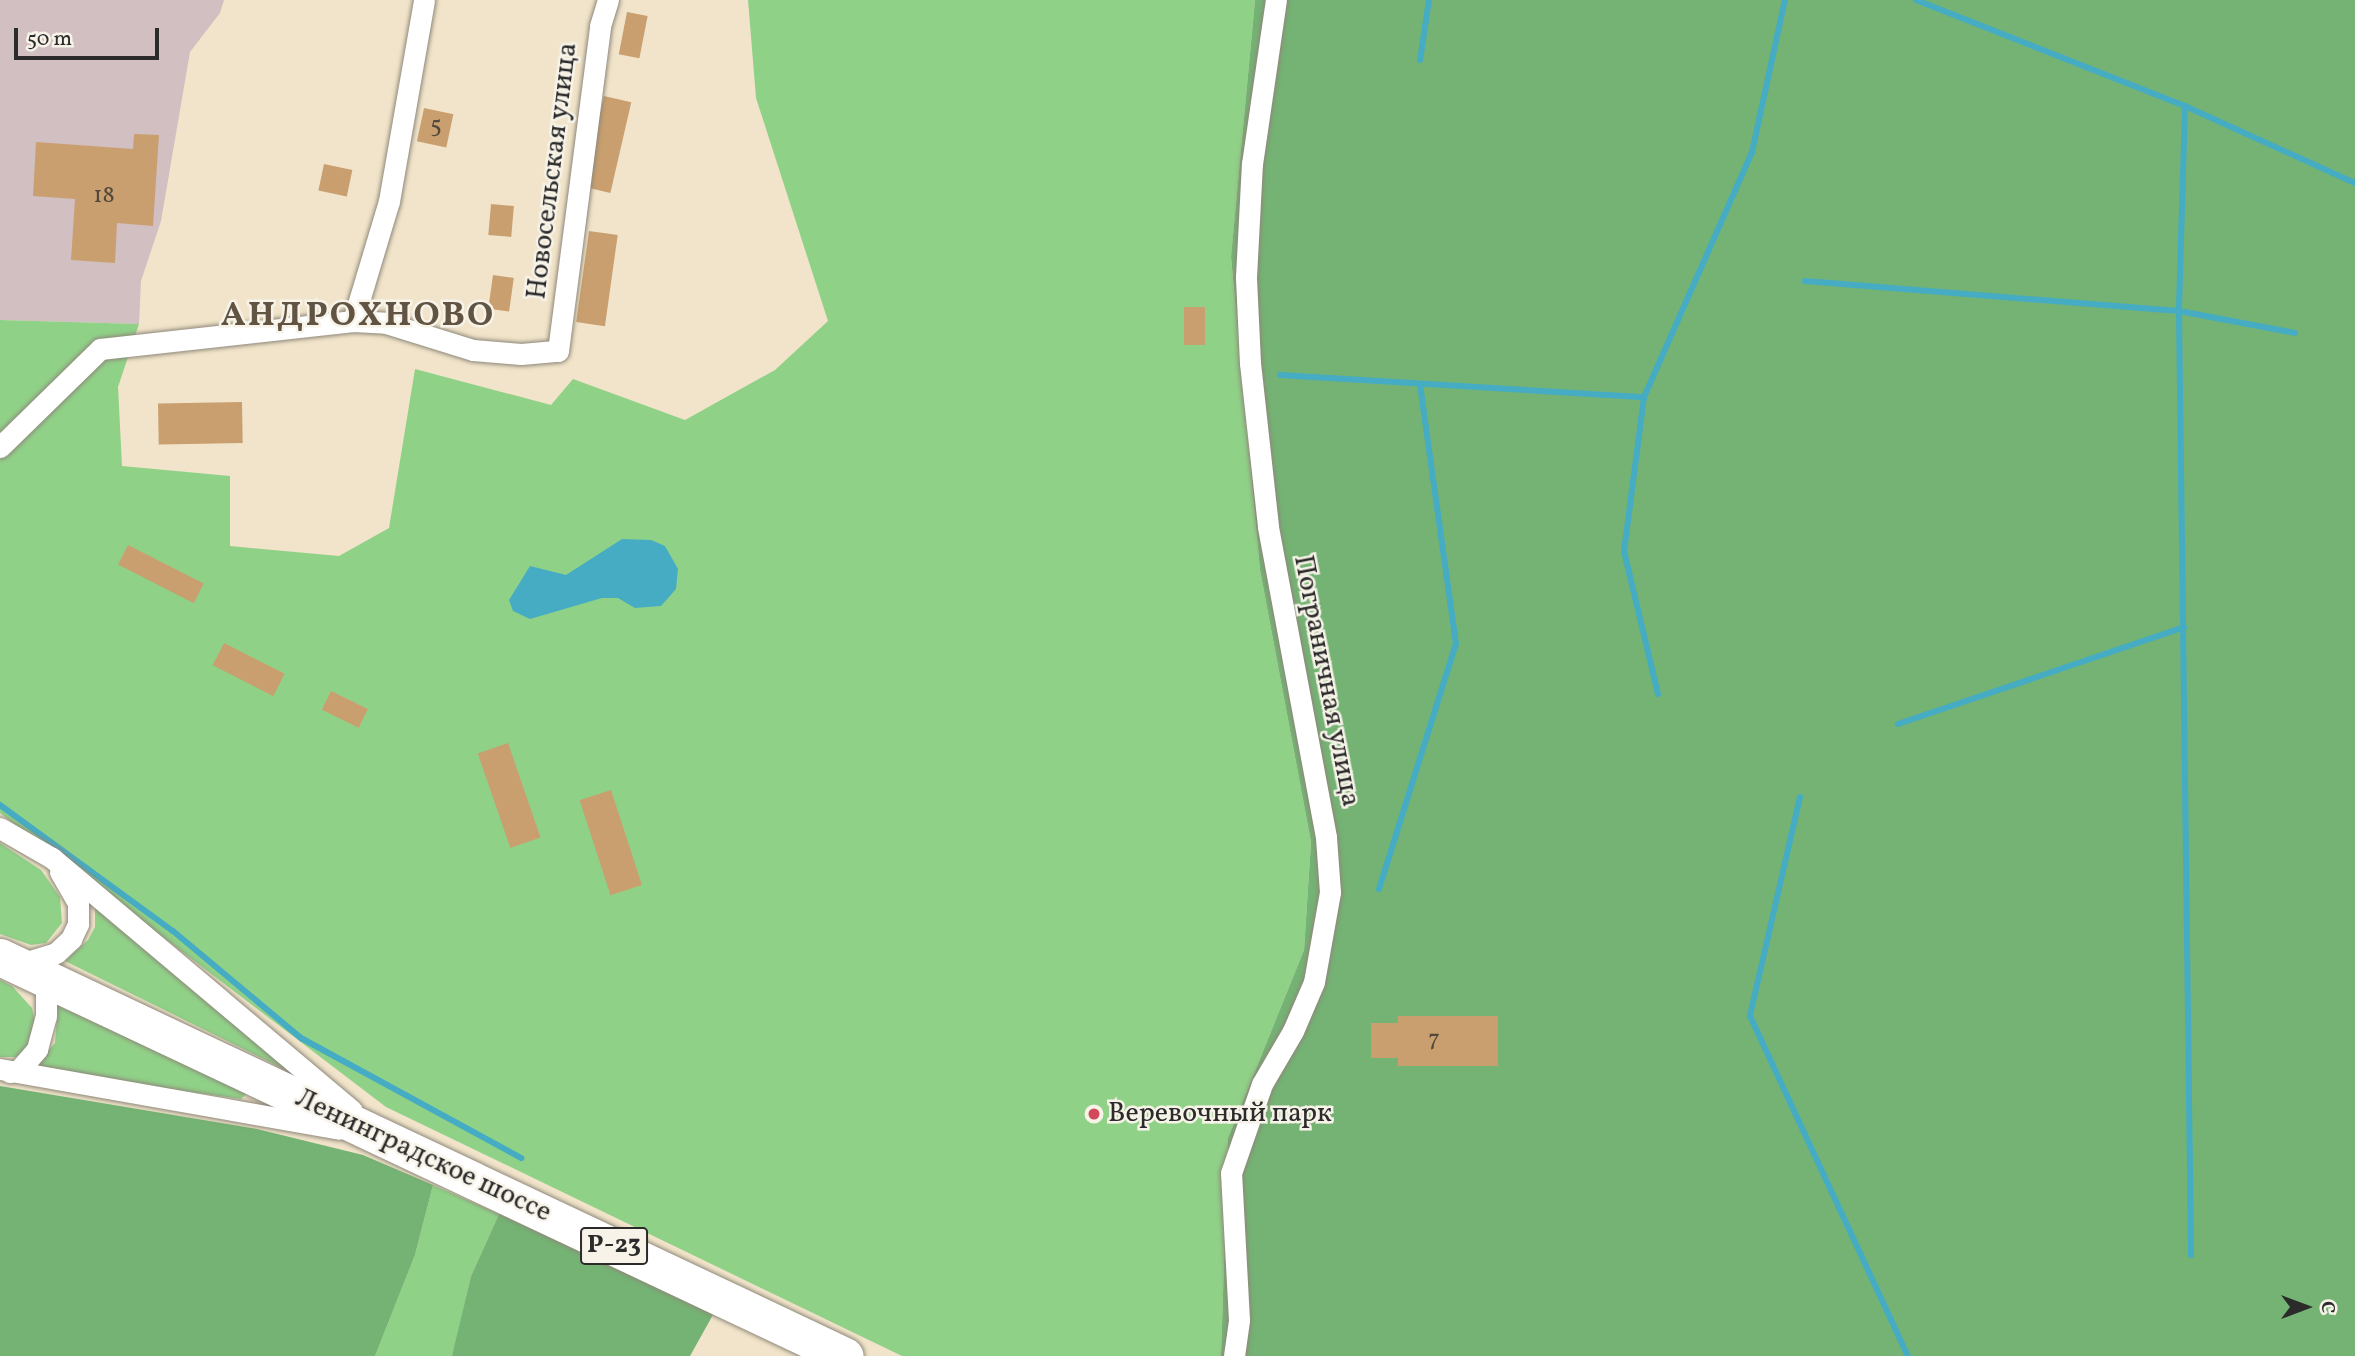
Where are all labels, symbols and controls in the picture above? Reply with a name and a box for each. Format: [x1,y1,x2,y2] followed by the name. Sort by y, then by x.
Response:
[18,14,163,58] scale bar
[27,25,72,54] text: 50 m
[521,40,585,302] street label: Новосельская улица
[430,113,442,141] house number: 5
[93,183,115,211] house number: 18
[222,295,494,337] district label: АНДРОХНОВО
[1285,552,1367,810] street label: Пограничная улица
[1428,1027,1440,1055] house number: 7
[290,1082,556,1230] street label: Ленинградское шоссе
[1108,1097,1332,1131] place label: Веревочный парк
[1086,1106,1102,1122] marker: Веревочный парк
[579,1224,649,1268] road number: Р-23
[2271,1272,2341,1342] north arrow
[2314,1301,2340,1313] text: С

